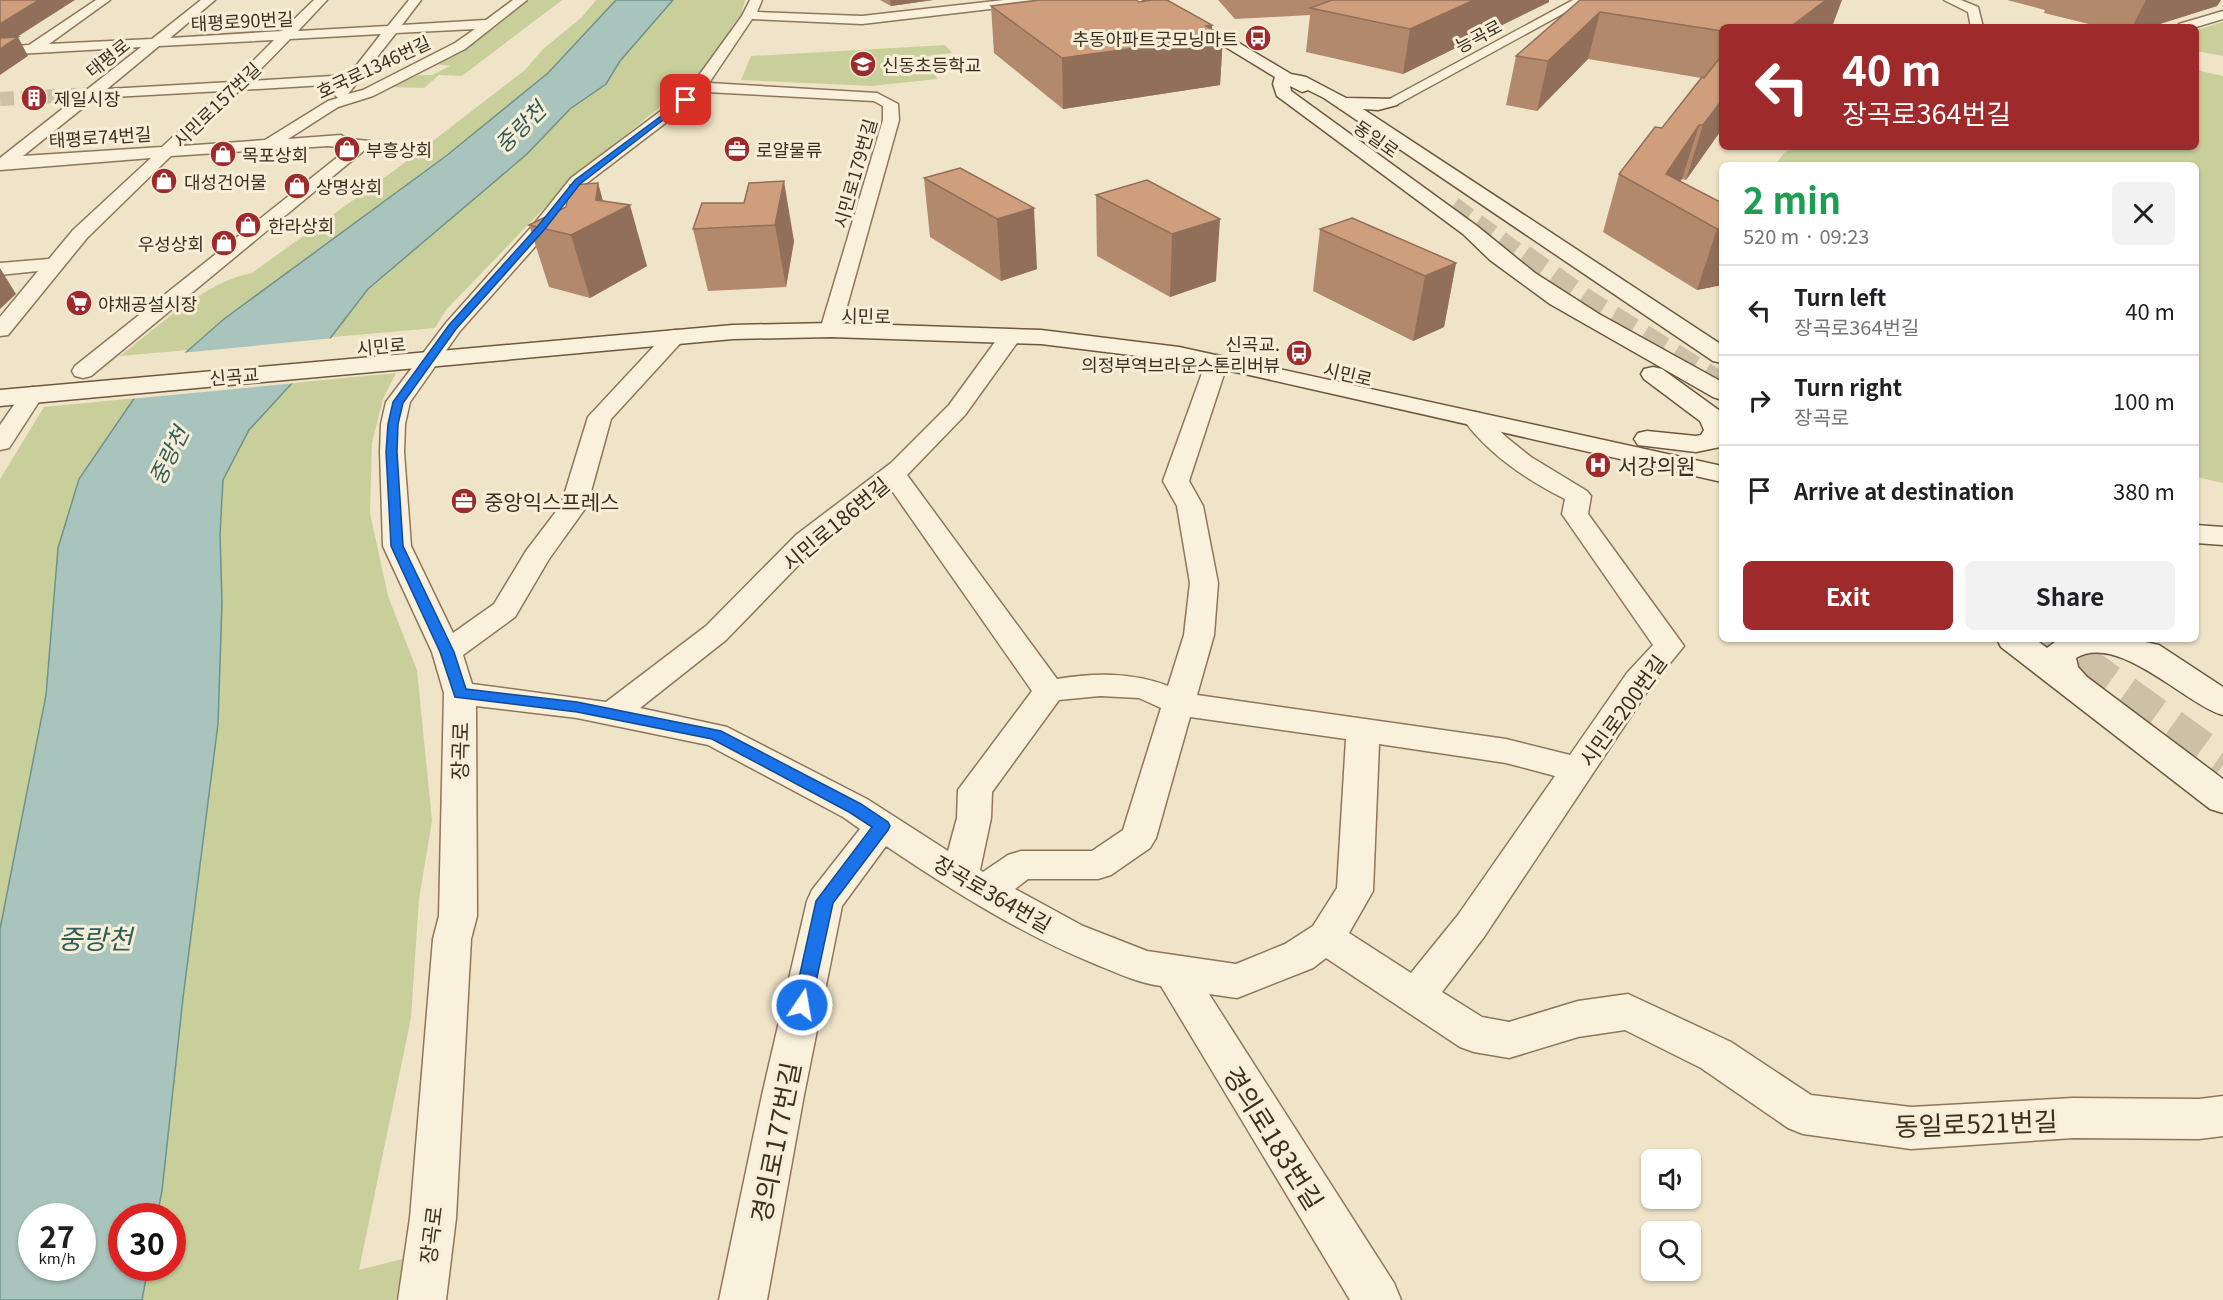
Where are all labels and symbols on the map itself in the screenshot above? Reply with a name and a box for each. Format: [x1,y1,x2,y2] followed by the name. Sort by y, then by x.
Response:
[190,4,294,36] street label: 태평로90번길
[1450,12,1506,58] street label: 능곡로
[1243,23,1273,53] bus stop icon: 추동아파트굿모닝마트
[1072,25,1238,51] place label: 추동아파트굿모닝마트
[312,28,434,104] street label: 호국로1346번길
[80,31,134,83] street label: 태평로
[848,49,878,79] school or university icon: 신동초등학교
[882,51,981,77] place label: 신동초등학교
[166,55,266,153] street label: 시민로157번길
[660,74,711,125] pin
[19,83,49,113] building icon: 제일시장
[54,85,120,111] place label: 제일시장
[486,91,554,159] water label: 중랑천
[1349,113,1405,163] street label: 동일로
[826,115,882,231] street label: 시민로179번길
[48,119,152,153] street label: 태평로74번길
[332,134,362,164] shop icon: 부흥상회
[722,134,752,164] office icon: 로얄물류
[366,136,432,162] place label: 부흥상회
[756,136,822,162] place label: 로얄물류
[208,139,238,169] shop icon: 목포상회
[242,141,308,167] place label: 목포상회
[149,166,179,196] shop icon: 대성건어물
[184,168,267,194] place label: 대성건어물
[282,171,312,201] shop icon: 상명상회
[316,173,382,199] place label: 상명상회
[233,210,263,240] shop icon: 한라상회
[268,212,334,238] place label: 한라상회
[209,228,239,258] shop icon: 우성상회
[138,230,204,256] place label: 우성상회
[64,288,94,318] supermarket icon: 야채공설시장
[98,290,197,316] place label: 야채공설시장
[841,302,891,328] street label: 시민로
[355,330,407,360] street label: 시민로
[1081,330,1280,377] place label: 신곡교. 의정부역브라운스톤리버뷰
[1284,338,1314,368] bus stop icon: 신곡교. 의정부역브라운스톤리버뷰
[1321,355,1375,391] street label: 시민로
[208,360,260,390] street label: 신곡교
[139,418,196,489] water label: 중랑천
[1583,450,1613,480] hospital icon: 서강의원
[1618,450,1695,480] place label: 서강의원
[775,469,895,577] street label: 시민로186번길
[449,486,479,516] office icon: 중앙익스프레스
[484,486,619,516] place label: 중앙익스프레스
[1571,648,1673,772] street label: 시민로200번길
[443,722,475,780] street label: 장곡로
[929,847,1057,939] street label: 장곡로364번길
[58,918,135,957] water label: 중랑천
[770,973,834,1037] position arrow
[1216,1058,1334,1216] street label: 경의로183번길
[740,1059,808,1225] street label: 경의로177번길
[1894,1101,2058,1143] street label: 동일로521번길
[108,1203,186,1281] speed limit sign: 30
[412,1204,448,1266] street label: 장곡로

